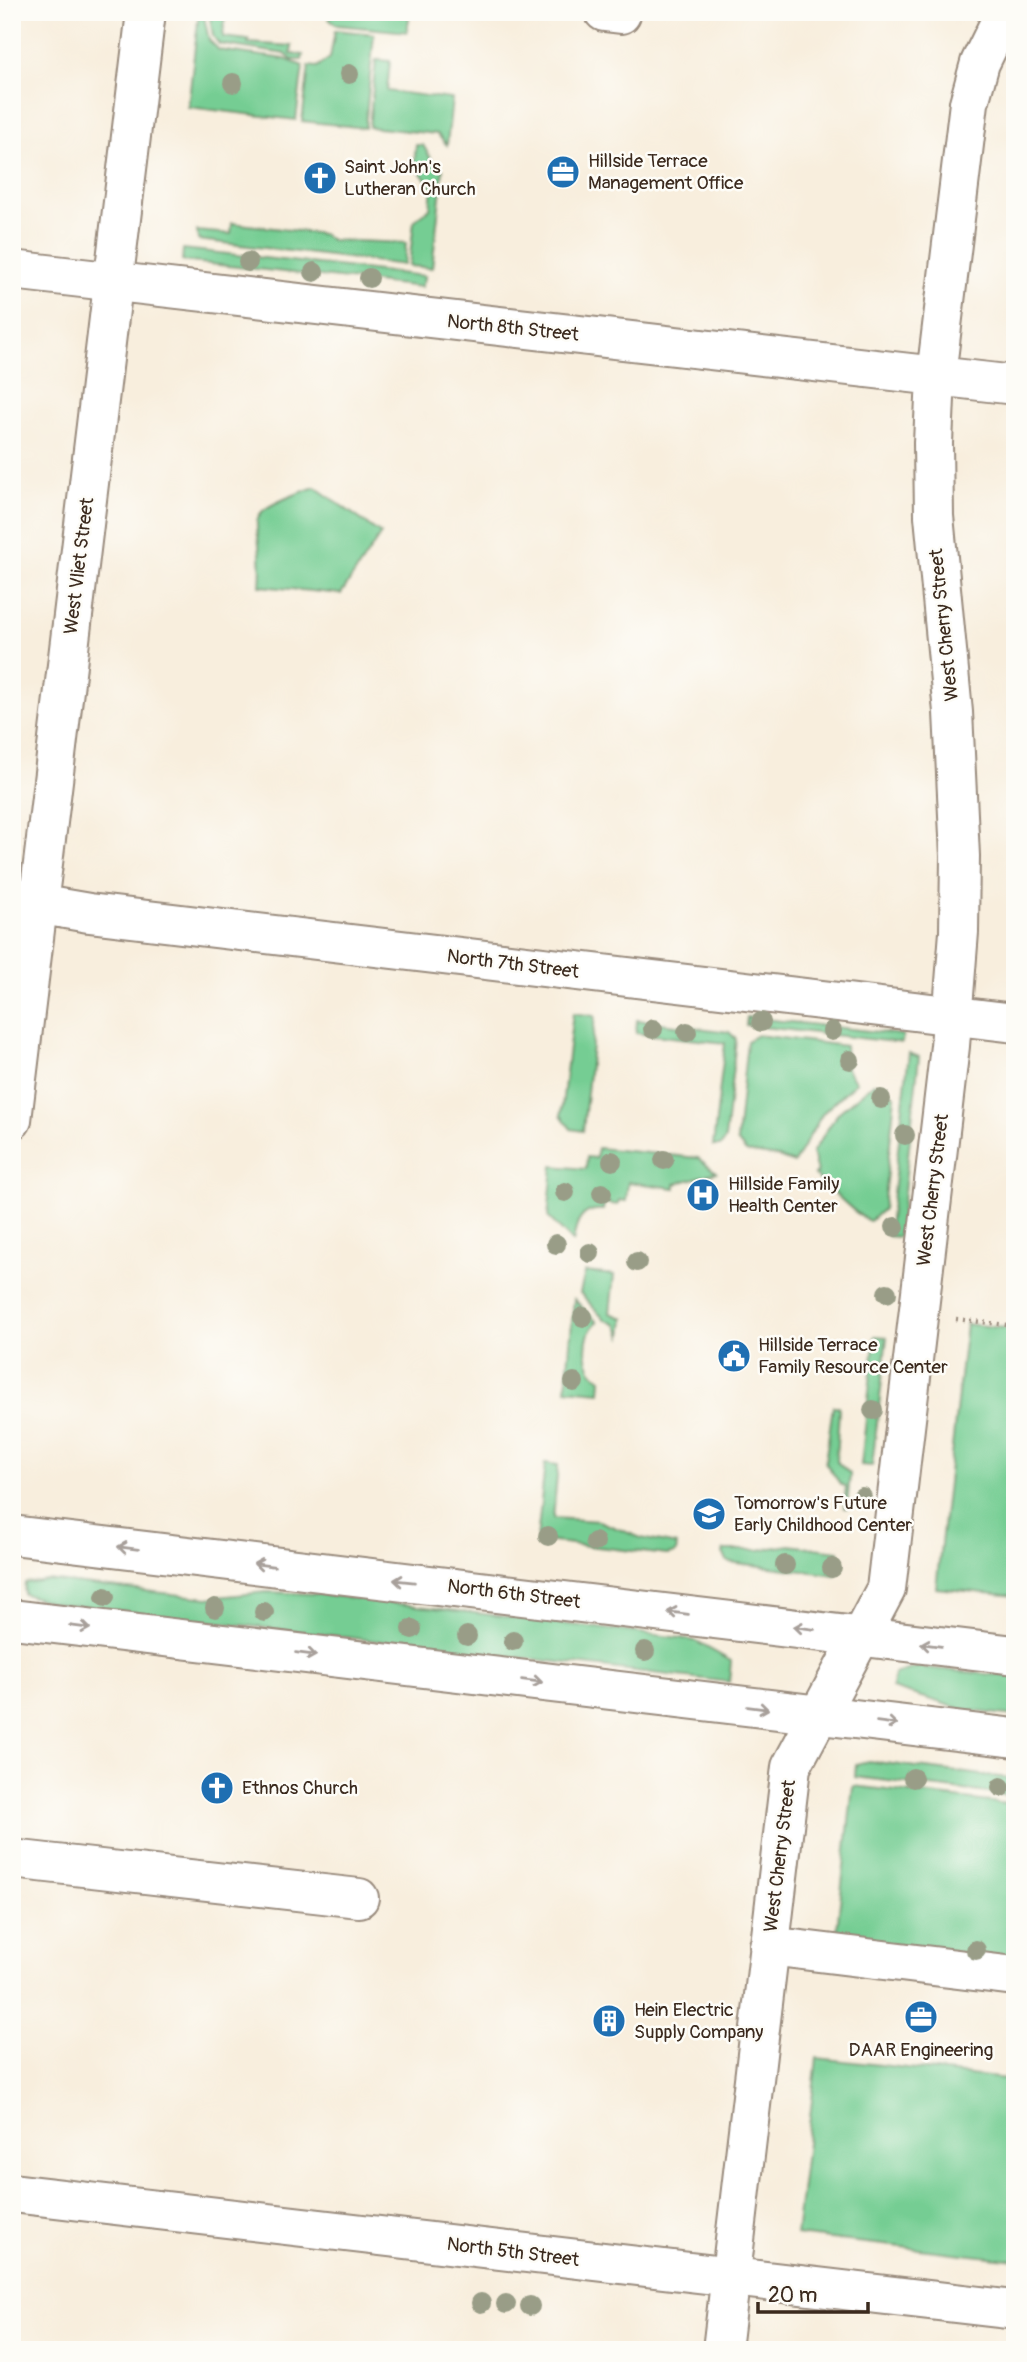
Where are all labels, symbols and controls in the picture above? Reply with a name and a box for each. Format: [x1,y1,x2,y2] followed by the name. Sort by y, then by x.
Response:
[588,149,744,195] place label: Hillside Terrace Management Office
[544,153,582,191] office icon: Hillside Terrace Management Office
[344,155,476,201] place label: Saint John's Lutheran Church
[301,159,339,197] church icon: Saint John's Lutheran Church
[446,309,580,347] street label: North 8th Street
[59,496,99,636] street label: West Vliet Street
[924,547,964,702] street label: West Cherry Street
[446,944,581,984] street label: North 7th Street
[912,1112,954,1267] street label: West Cherry Street
[728,1172,839,1218] place label: Hillside Family Health Center
[684,1176,722,1214] hospital icon: Hillside Family Health Center
[758,1333,948,1379] place label: Hillside Terrace Family Resource Center
[715,1337,753,1375] public building icon: Hillside Terrace Family Resource Center
[734,1491,912,1537] place label: Tomorrow's Future Early Childhood Center
[690,1495,728,1533] school or university icon: Tomorrow's Future Early Childhood Center
[117,1542,140,1555] one-way arrow
[253,1558,276,1571] one-way arrow
[393,1574,415,1587] one-way arrow
[446,1574,582,1614] street label: North 6th Street
[667,1606,690,1619] one-way arrow
[68,1621,91,1634] one-way arrow
[793,1622,815,1635] one-way arrow
[920,1638,942,1651] one-way arrow
[294,1648,317,1661] one-way arrow
[520,1674,543,1687] one-way arrow
[746,1701,769,1714] one-way arrow
[875,1717,897,1730] one-way arrow
[198,1769,236,1807] church icon: Ethnos Church
[242,1776,358,1800] place label: Ethnos Church
[759,1778,801,1933] street label: West Cherry Street
[634,1998,763,2044] place label: Hein Electric Supply Company
[902,1998,940,2036] office icon: DAAR Engineering
[590,2002,628,2040] building icon: Hein Electric Supply Company
[849,2038,993,2062] place label: DAAR Engineering
[446,2232,581,2272] street label: North 5th Street
[758,2271,868,2315] scale bar
[768,2282,817,2309] text: 20 m

